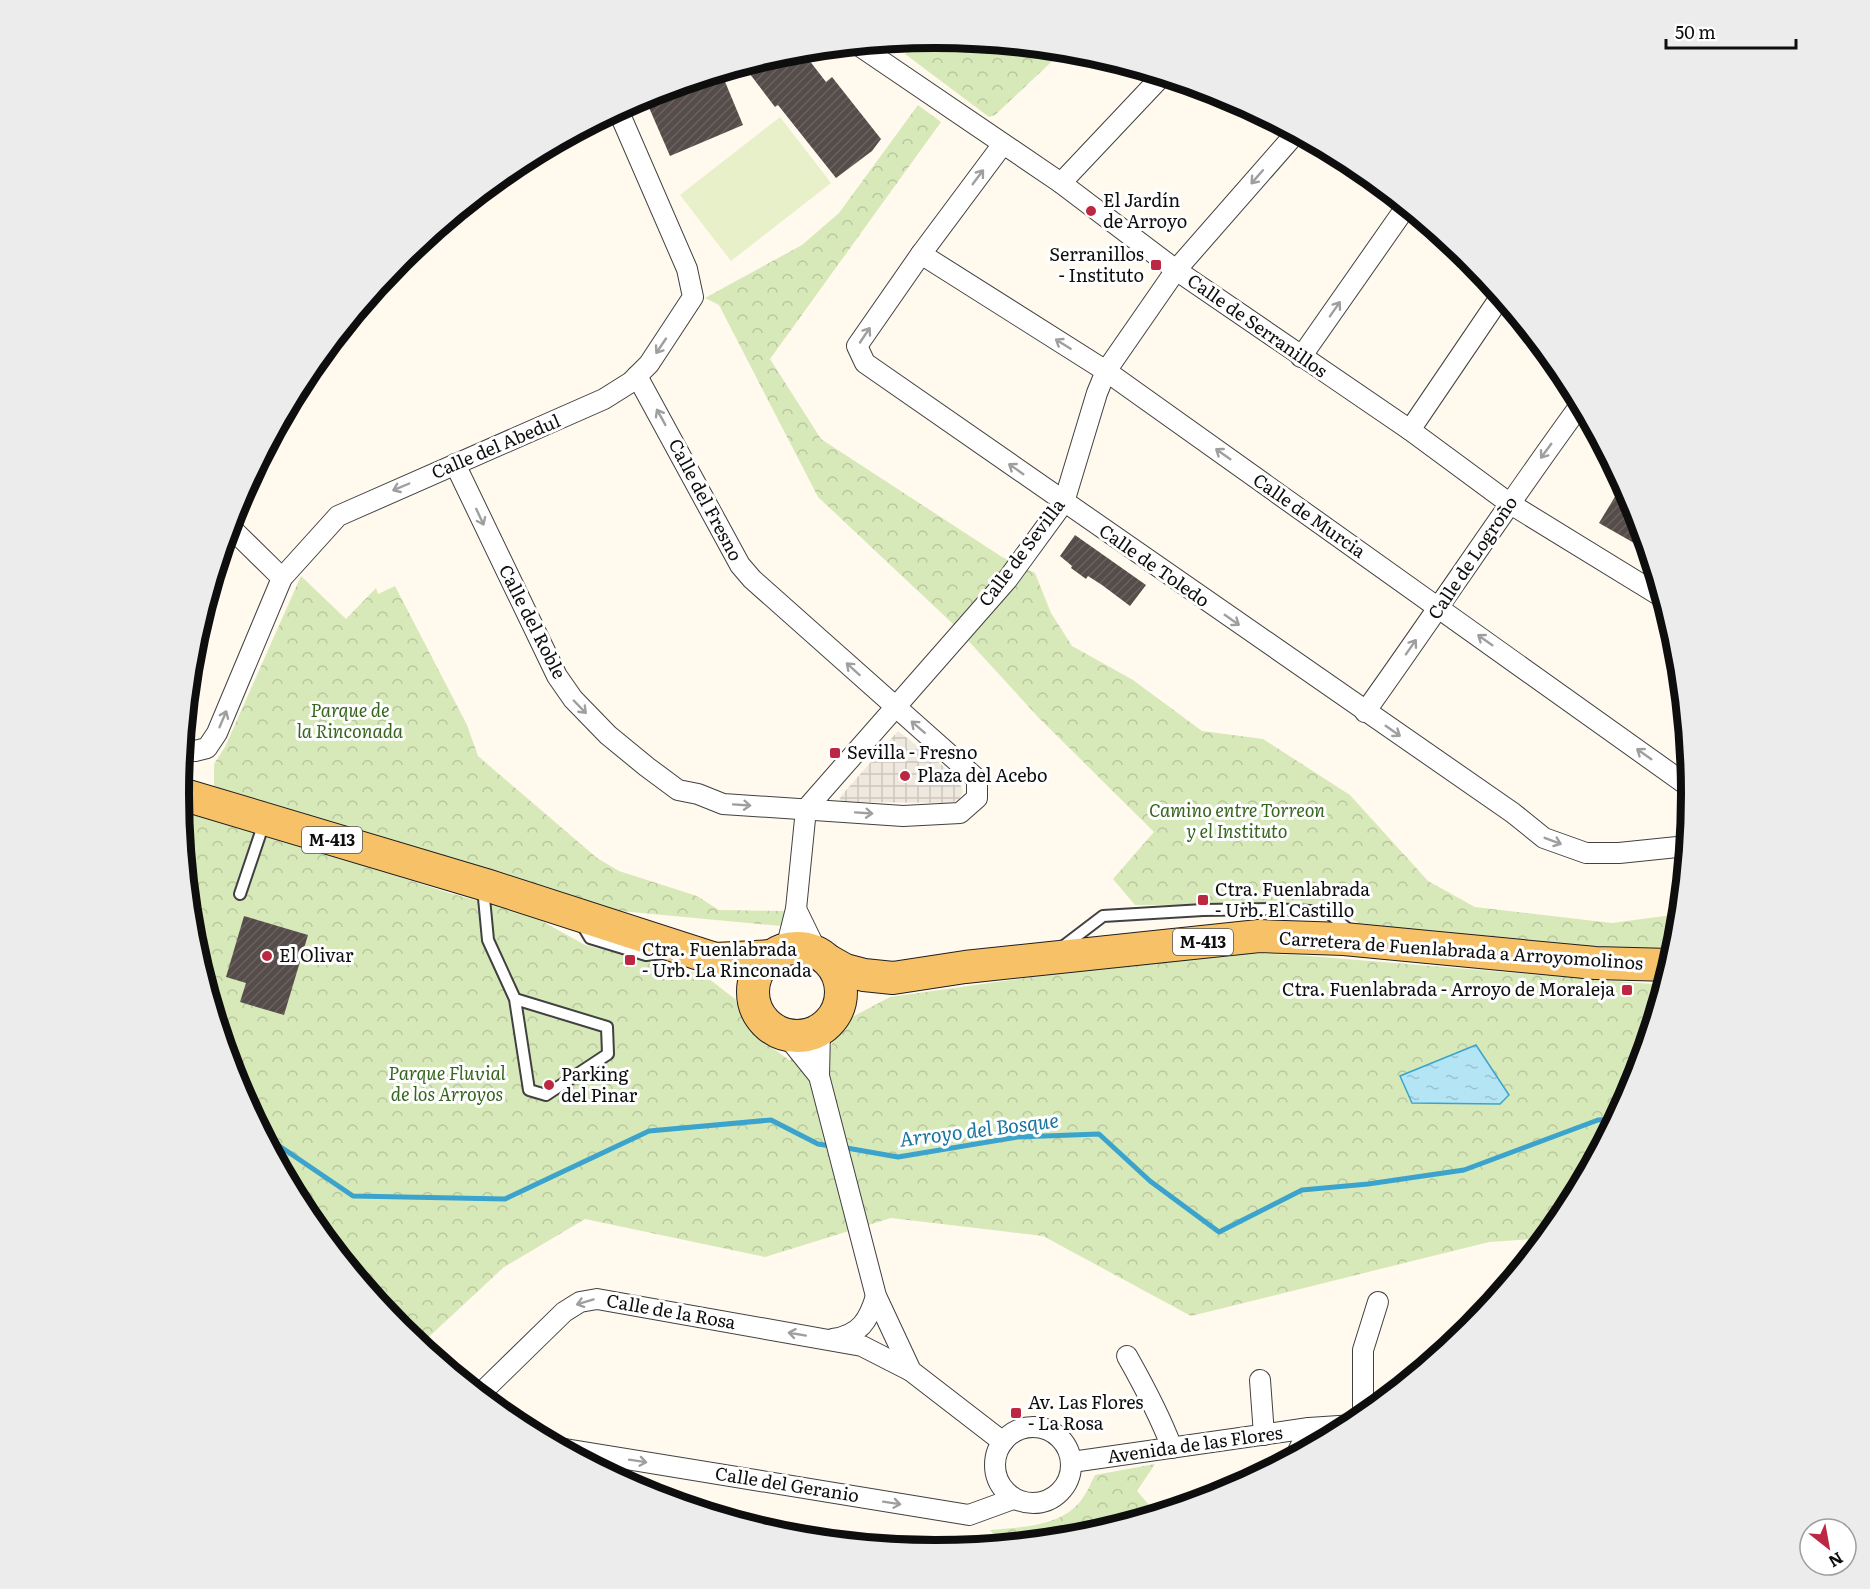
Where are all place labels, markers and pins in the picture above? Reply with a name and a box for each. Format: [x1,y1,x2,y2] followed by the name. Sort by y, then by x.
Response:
[1103,186,1187,234] place label: El Jardín de Arroyo
[1084,204,1098,218] marker: El Jardín de Arroyo
[1049,240,1144,288] place label: Serranillos - Instituto
[1149,258,1163,272] marker: Serranillos - Instituto
[847,738,977,765] place label: Sevilla - Fresno
[828,746,842,760] marker: Sevilla - Fresno
[917,761,1047,788] place label: Plaza del Acebo
[898,769,912,783] marker: Plaza del Acebo
[1215,875,1370,923] place label: Ctra. Fuenlabrada - Urb. El Castillo
[1196,893,1210,907] marker: Ctra. Fuenlabrada - Urb. El Castillo
[642,935,812,983] place label: Ctra. Fuenlabrada - Urb. La Rinconada
[279,941,354,968] place label: El Olivar
[260,949,274,963] marker: El Olivar
[623,953,637,967] marker: Ctra. Fuenlabrada - Urb. La Rinconada
[1282,975,1615,1002] place label: Ctra. Fuenlabrada - Arroyo de Moraleja
[1620,983,1634,997] marker: Ctra. Fuenlabrada - Arroyo de Moraleja
[561,1060,638,1108] place label: Parking del Pinar
[542,1078,556,1092] marker: Parking del Pinar
[1028,1388,1143,1436] place label: Av. Las Flores - La Rosa
[1009,1406,1023,1420] marker: Av. Las Flores - La Rosa

